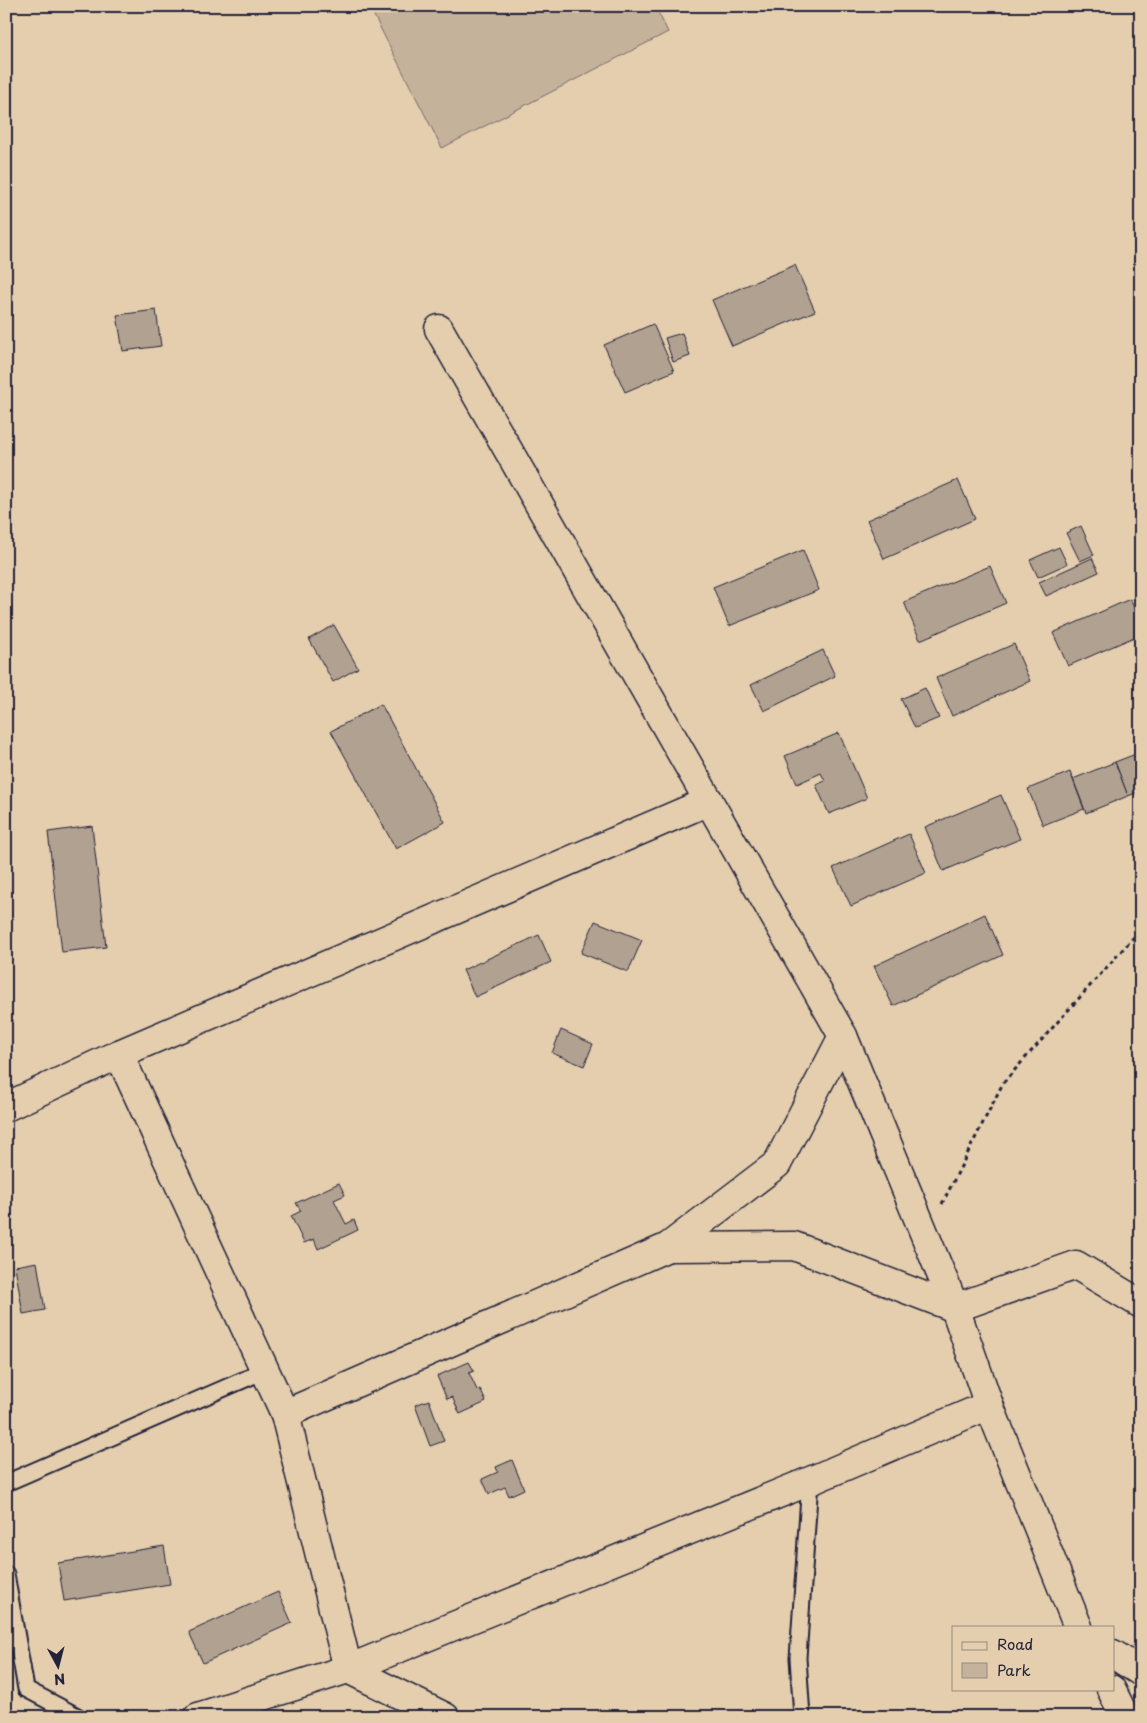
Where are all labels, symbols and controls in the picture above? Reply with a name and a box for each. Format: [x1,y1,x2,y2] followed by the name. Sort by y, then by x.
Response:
[952,1626,1114,1690] legend
[997,1632,1033,1655] text: Road
[32,1640,82,1690] north arrow
[997,1658,1031,1681] text: Park
[53,1668,66,1690] text: N

